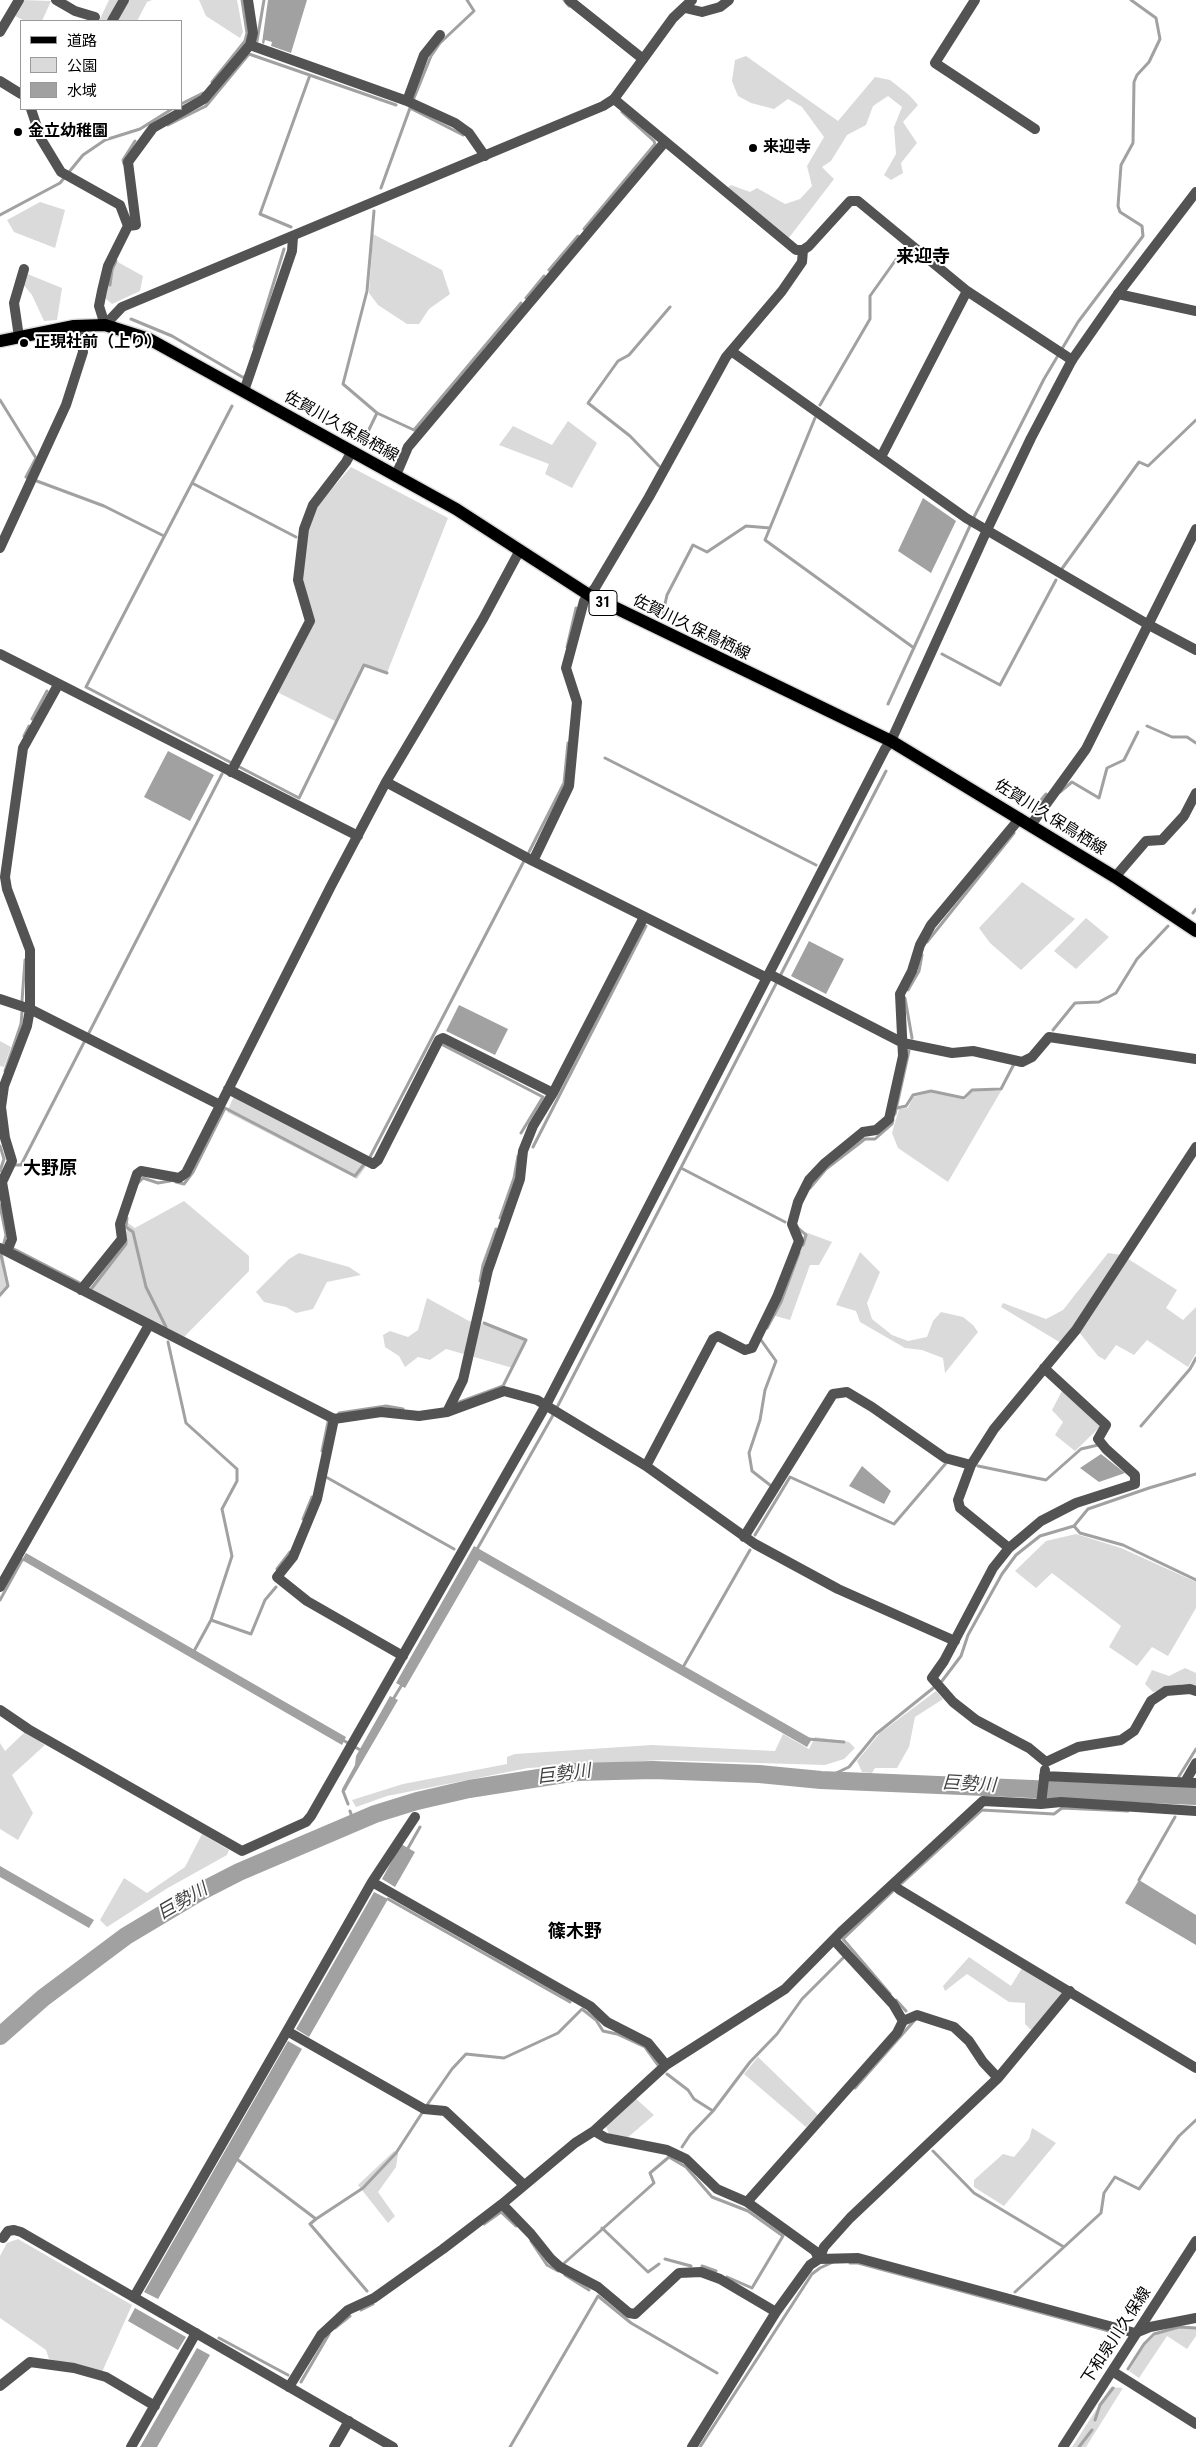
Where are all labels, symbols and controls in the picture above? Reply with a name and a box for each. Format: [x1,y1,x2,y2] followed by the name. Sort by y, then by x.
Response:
[20,20,182,110] legend
[67,32,97,50] text: 道路
[67,57,97,75] text: 公園
[67,82,97,100] text: 水域
[28,122,108,142] place label: 金立幼稚園
[12,126,24,138] marker: 金立幼稚園
[763,138,811,158] place label: 来迎寺
[747,142,759,154] marker: 来迎寺
[896,246,950,268] district label: 来迎寺
[34,333,162,353] place label: 正現社前（上り）
[18,337,30,349] marker: 正現社前（上り）
[280,388,402,466] street label: 佐賀川久保鳥栖線
[589,590,617,616] road number: 31
[629,591,753,665] street label: 佐賀川久保鳥栖線
[991,776,1109,860] street label: 佐賀川久保鳥栖線
[23,1158,77,1180] district label: 大野原
[536,1761,592,1789] water label: 巨勢川
[941,1773,997,1797] water label: 巨勢川
[154,1879,212,1925] water label: 巨勢川
[548,1921,602,1943] district label: 篠木野
[1078,2284,1156,2388] street label: 下和泉川久保線

